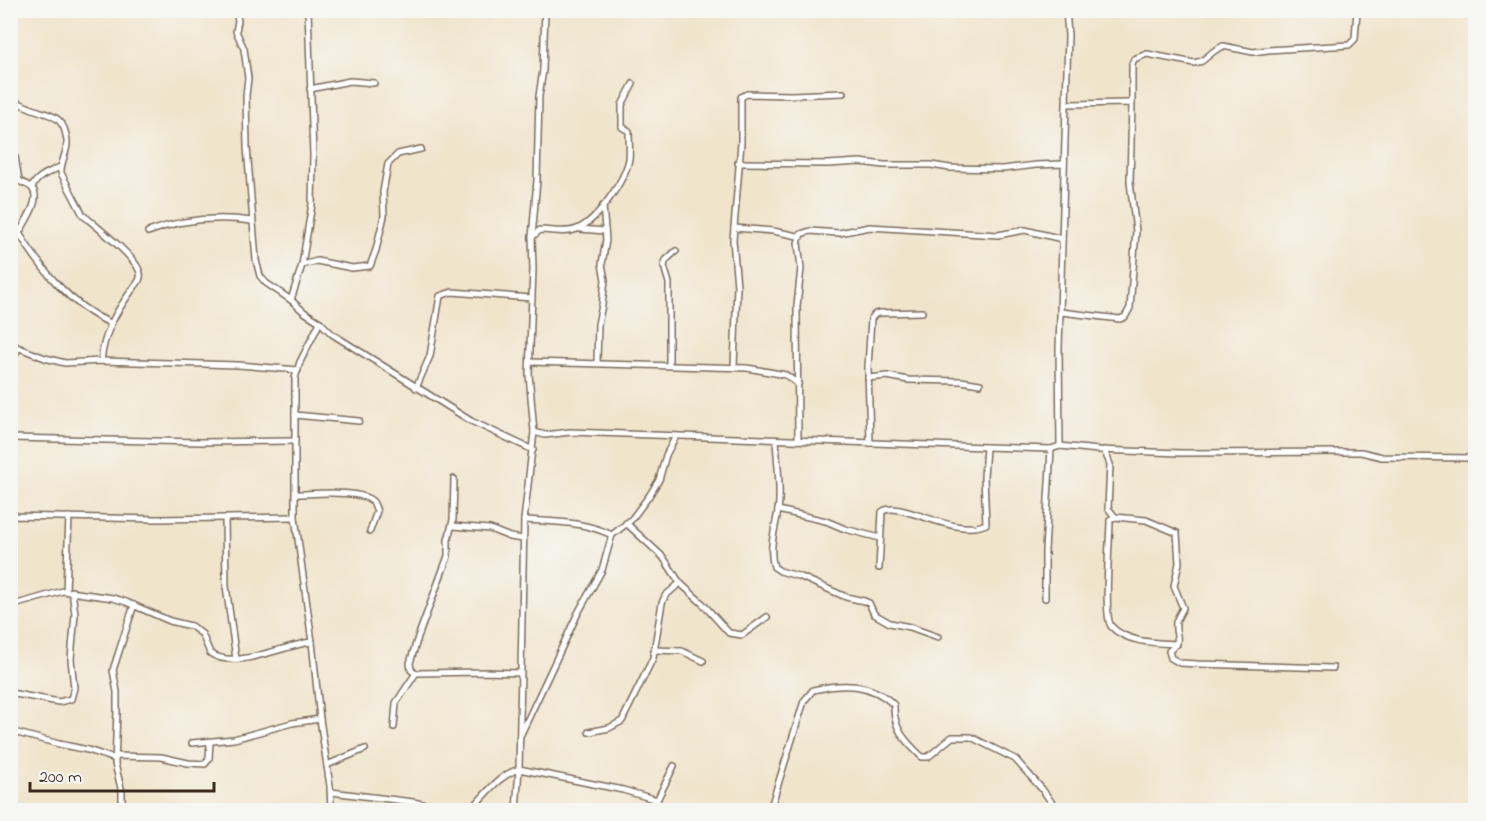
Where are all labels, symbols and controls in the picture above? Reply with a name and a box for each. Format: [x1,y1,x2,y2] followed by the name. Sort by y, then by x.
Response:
[30,755,214,793] scale bar
[39,765,82,791] text: 200 m

